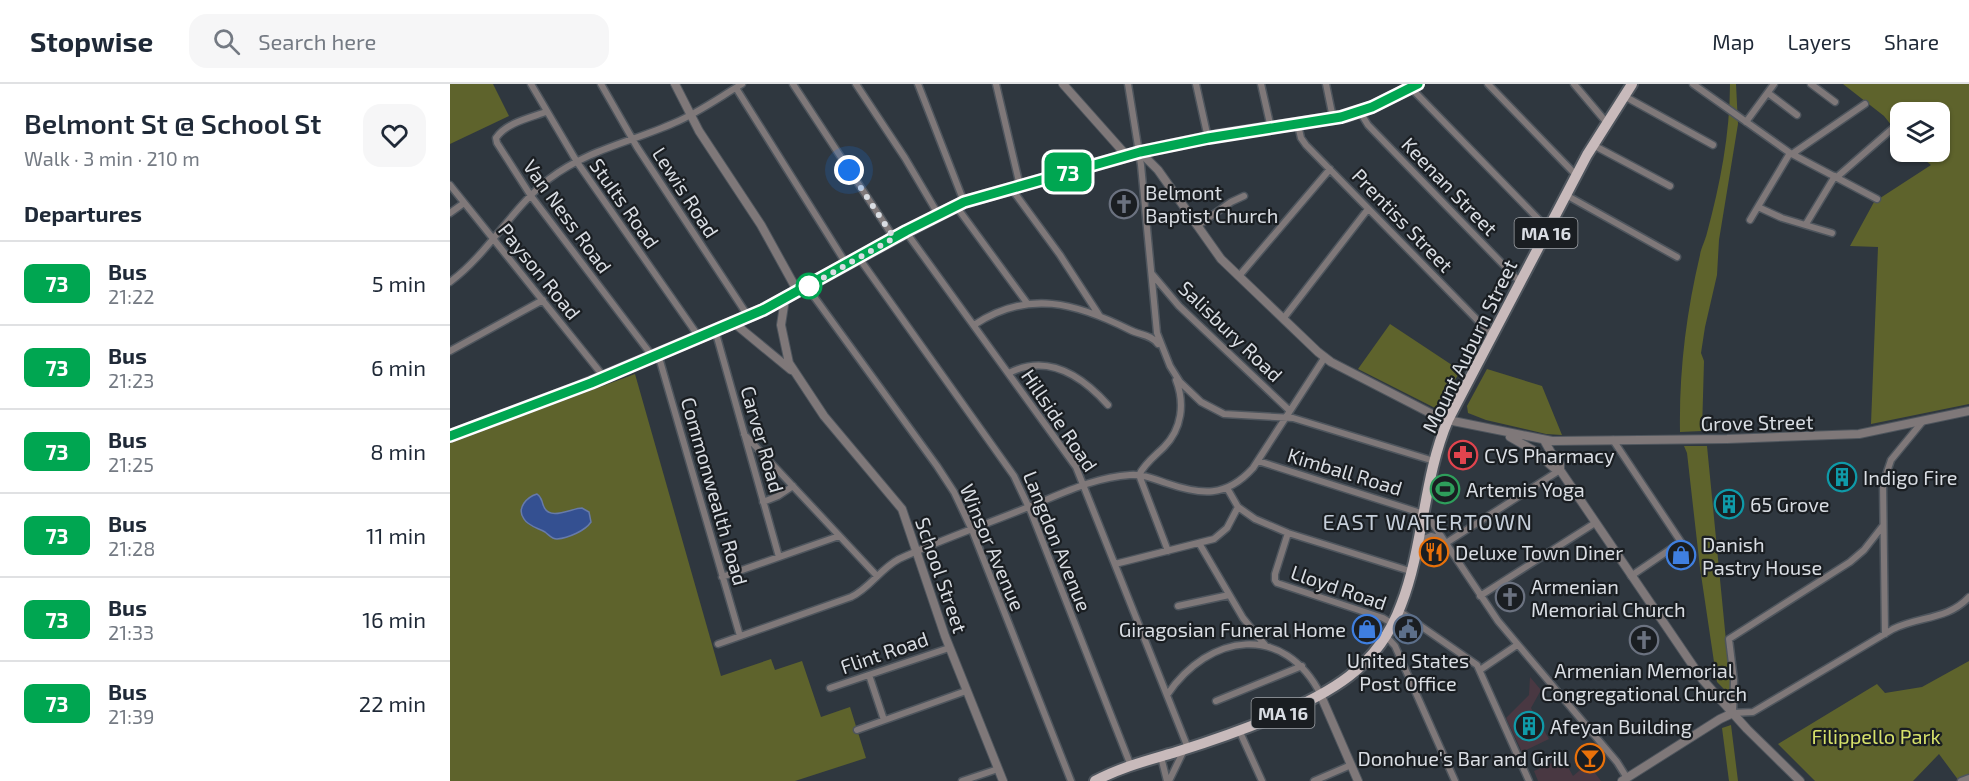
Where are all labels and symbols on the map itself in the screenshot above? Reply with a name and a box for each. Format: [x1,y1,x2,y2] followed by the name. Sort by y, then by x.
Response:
[1397,132,1503,240] street label: Keenan Street
[648,142,724,242] street label: Lewis Road
[1041,152,1095,191] line badge: 73
[585,153,665,253] street label: Stults Road
[519,155,617,277] street label: Van Ness Road
[834,155,864,185] your location
[1348,163,1459,277] street label: Prentiss Street
[1145,180,1278,227] place label: Belmont Baptist Church
[1108,188,1140,220] church icon: Belmont Baptist Church
[494,218,586,324] street label: Payson Road
[1514,218,1578,248] road number: MA 16
[1417,255,1522,437] street label: Mount Auburn Street
[796,273,822,299] unlabelled marker
[1174,276,1288,386] street label: Salisbury Road
[1017,364,1103,476] street label: Hillside Road
[736,383,790,495] street label: Carver Road
[677,394,753,588] street label: Commonwealth Road
[1700,409,1814,435] street label: Grove Street
[1447,439,1479,471] pharmacy icon: CVS Pharmacy
[1285,442,1405,500] street label: Kimball Road
[1484,443,1615,467] place label: CVS Pharmacy
[1826,461,1858,493] building icon: Indigo Fire
[1863,465,1957,489] place label: Indigo Fire
[1019,467,1097,615] street label: Langdon Avenue
[1429,473,1461,505] sports icon: Artemis Yoga
[1466,477,1585,501] place label: Artemis Yoga
[955,480,1031,614] street label: Winsor Avenue
[1713,488,1745,520] building icon: 65 Grove
[1750,492,1829,516] place label: 65 Grove
[1323,508,1534,534] district label: EAST WATERTOWN
[911,514,973,636] street label: School Street
[1702,532,1822,579] place label: Danish Pastry House
[1418,536,1450,568] restaurant icon: Deluxe Town Diner
[1665,539,1697,571] shop icon: Danish Pastry House
[1455,540,1623,564] place label: Deluxe Town Diner
[1288,559,1390,615] street label: Lloyd Road
[1531,574,1686,621] place label: Armenian Memorial Church
[1494,581,1526,613] church icon: Armenian Memorial Church
[1351,613,1383,645] shop icon: Giragosian Funeral Home
[1392,613,1424,645] public building icon: United States Post Office
[1119,617,1346,641] place label: Giragosian Funeral Home
[1628,624,1660,656] church icon: Armenian Memorial Congregational Church
[837,626,931,678] street label: Flint Road
[1347,648,1469,695] place label: United States Post Office
[1541,658,1747,705] place label: Armenian Memorial Congregational Church
[1252,698,1314,728] road number: MA 16
[1513,710,1545,742] building icon: Afeyan Building
[1550,714,1692,738] place label: Afeyan Building
[1811,724,1941,748] park label: Filippello Park
[1574,742,1606,774] bar icon: Donohue's Bar and Grill
[1358,746,1569,770] place label: Donohue's Bar and Grill

